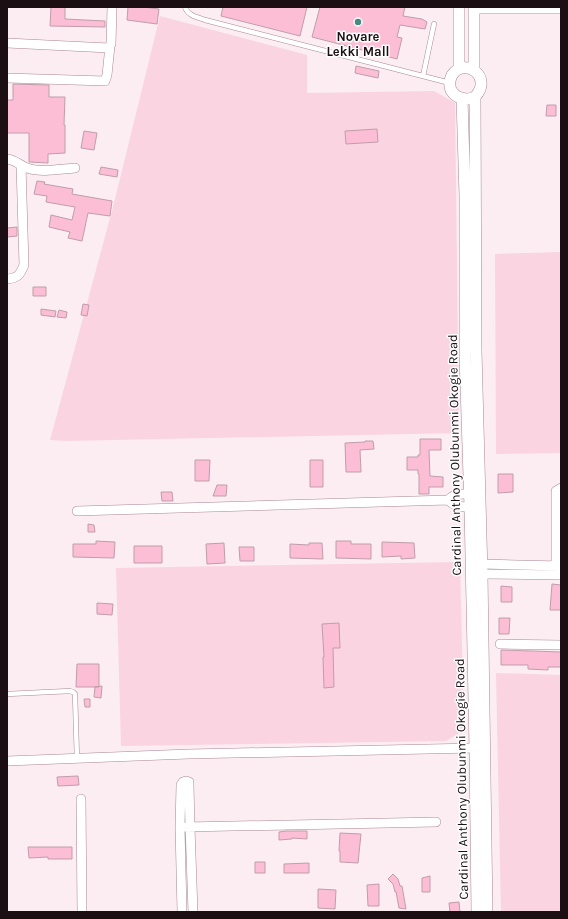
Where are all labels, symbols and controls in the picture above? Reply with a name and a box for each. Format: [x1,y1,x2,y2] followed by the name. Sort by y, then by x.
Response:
[353,17,363,27] marker: Novare Lekki Mall
[326,29,390,59] place label: Novare Lekki Mall
[445,334,464,576] street label: Cardinal Anthony Olubunmi Okogie Road
[452,658,471,900] street label: Cardinal Anthony Olubunmi Okogie Road

